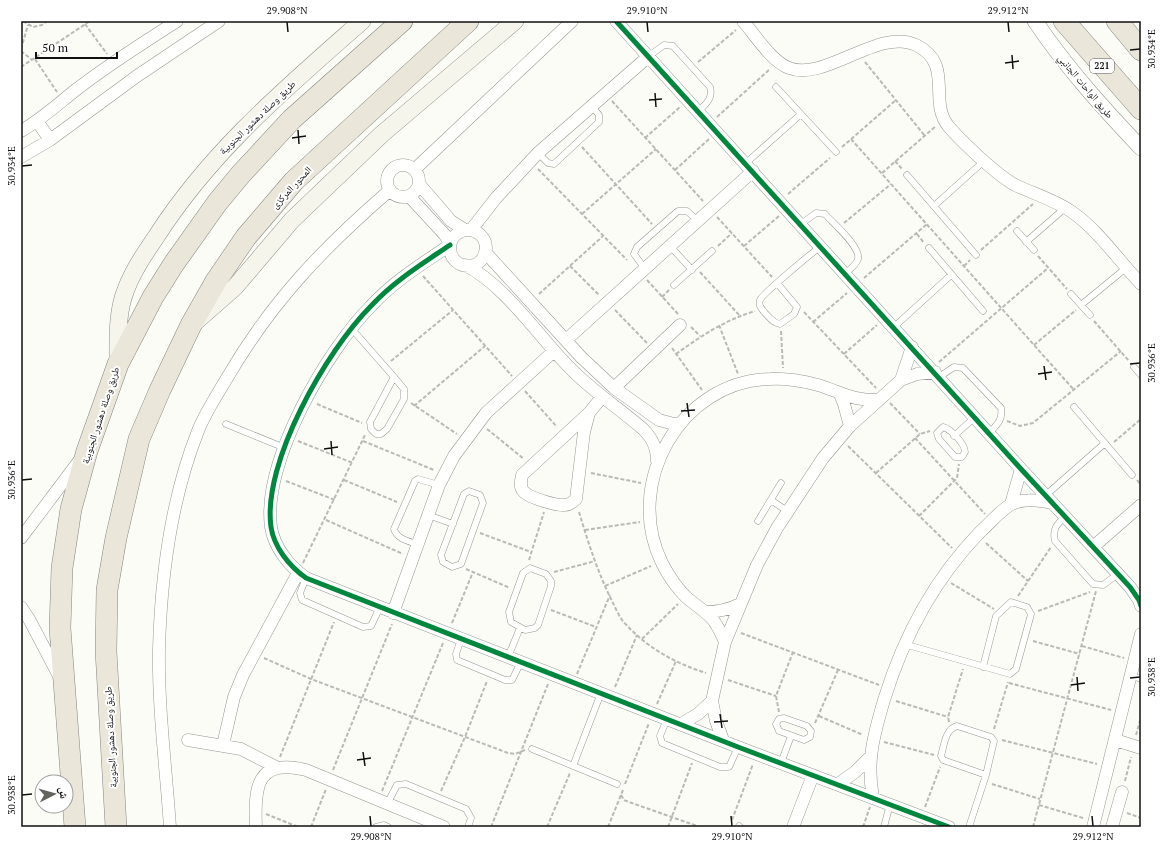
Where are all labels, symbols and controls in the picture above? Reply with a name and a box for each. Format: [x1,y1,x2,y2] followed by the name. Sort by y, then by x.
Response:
[267,4,308,17] text: 29.908°N
[627,4,668,17] text: 29.910°N
[988,4,1029,17] text: 29.912°N
[1145,29,1158,69] text: 30.934°E
[36,34,117,60] scale bar
[42,40,69,55] text: 50 m
[1054,52,1116,122] street label: طريق الواحات الجانبي
[1090,59,1114,73] road number: 221
[216,77,299,157] street label: طريق وصلة دهشور الجنوبية
[5,146,18,186] text: 30.934°E
[268,163,314,211] street label: المحور المركزى
[1145,343,1158,383] text: 30.936°E
[79,365,122,465] street label: طريق وصلة دهشور الجنوبية
[5,460,18,500] text: 30.936°E
[1145,657,1158,697] text: 30.938°E
[101,686,120,788] street label: طريق وصلة دهشور الجنوبية
[34,774,74,814] north arrow
[5,775,18,815] text: 30.938°E
[55,786,72,800] text: ش
[351,830,392,843] text: 29.908°N
[712,830,753,843] text: 29.910°N
[1073,830,1114,843] text: 29.912°N

